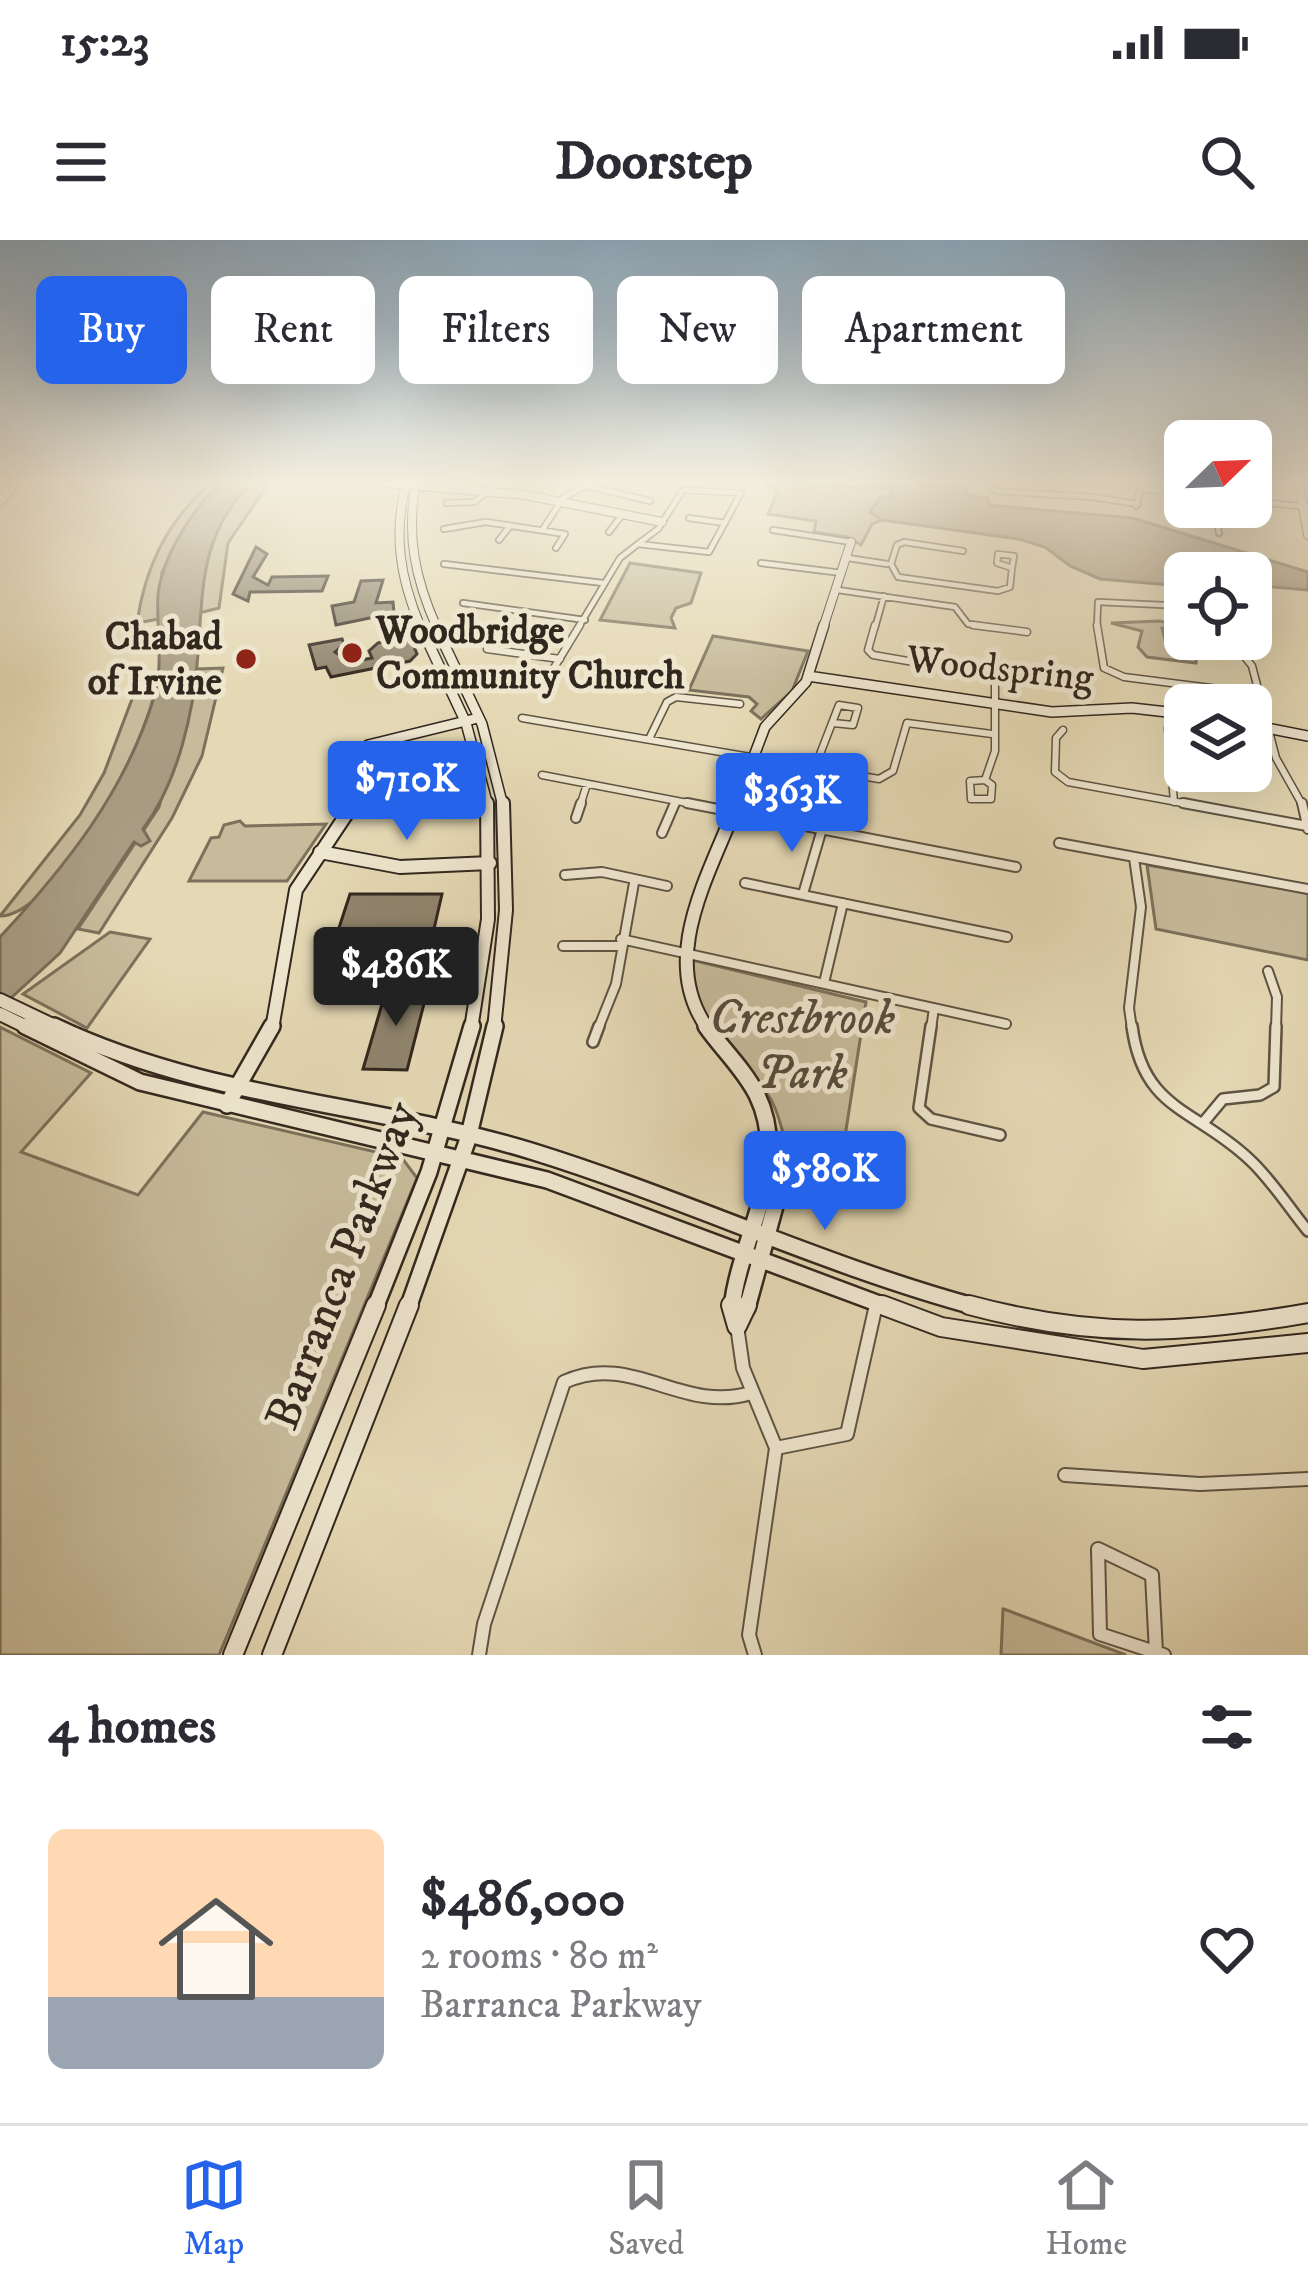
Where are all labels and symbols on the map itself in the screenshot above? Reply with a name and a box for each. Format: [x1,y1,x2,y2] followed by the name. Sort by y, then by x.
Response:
[1164,420,1272,528] north arrow
[375,607,685,701] place label: Woodbridge Community Church
[88,613,224,707] place label: Chabad of Irvine
[903,635,1097,703] street label: Woodspring
[339,640,365,666] marker: Woodbridge Community Church
[233,646,259,672] marker: Chabad of Irvine
[323,741,491,843] pin: $710K
[708,753,876,855] pin: $363K
[312,927,480,1029] pin: $486K
[709,989,895,1104] park label: Crestbrook Park
[253,1093,433,1438] street label: Barranca Parkway
[741,1131,909,1233] pin: $580K

